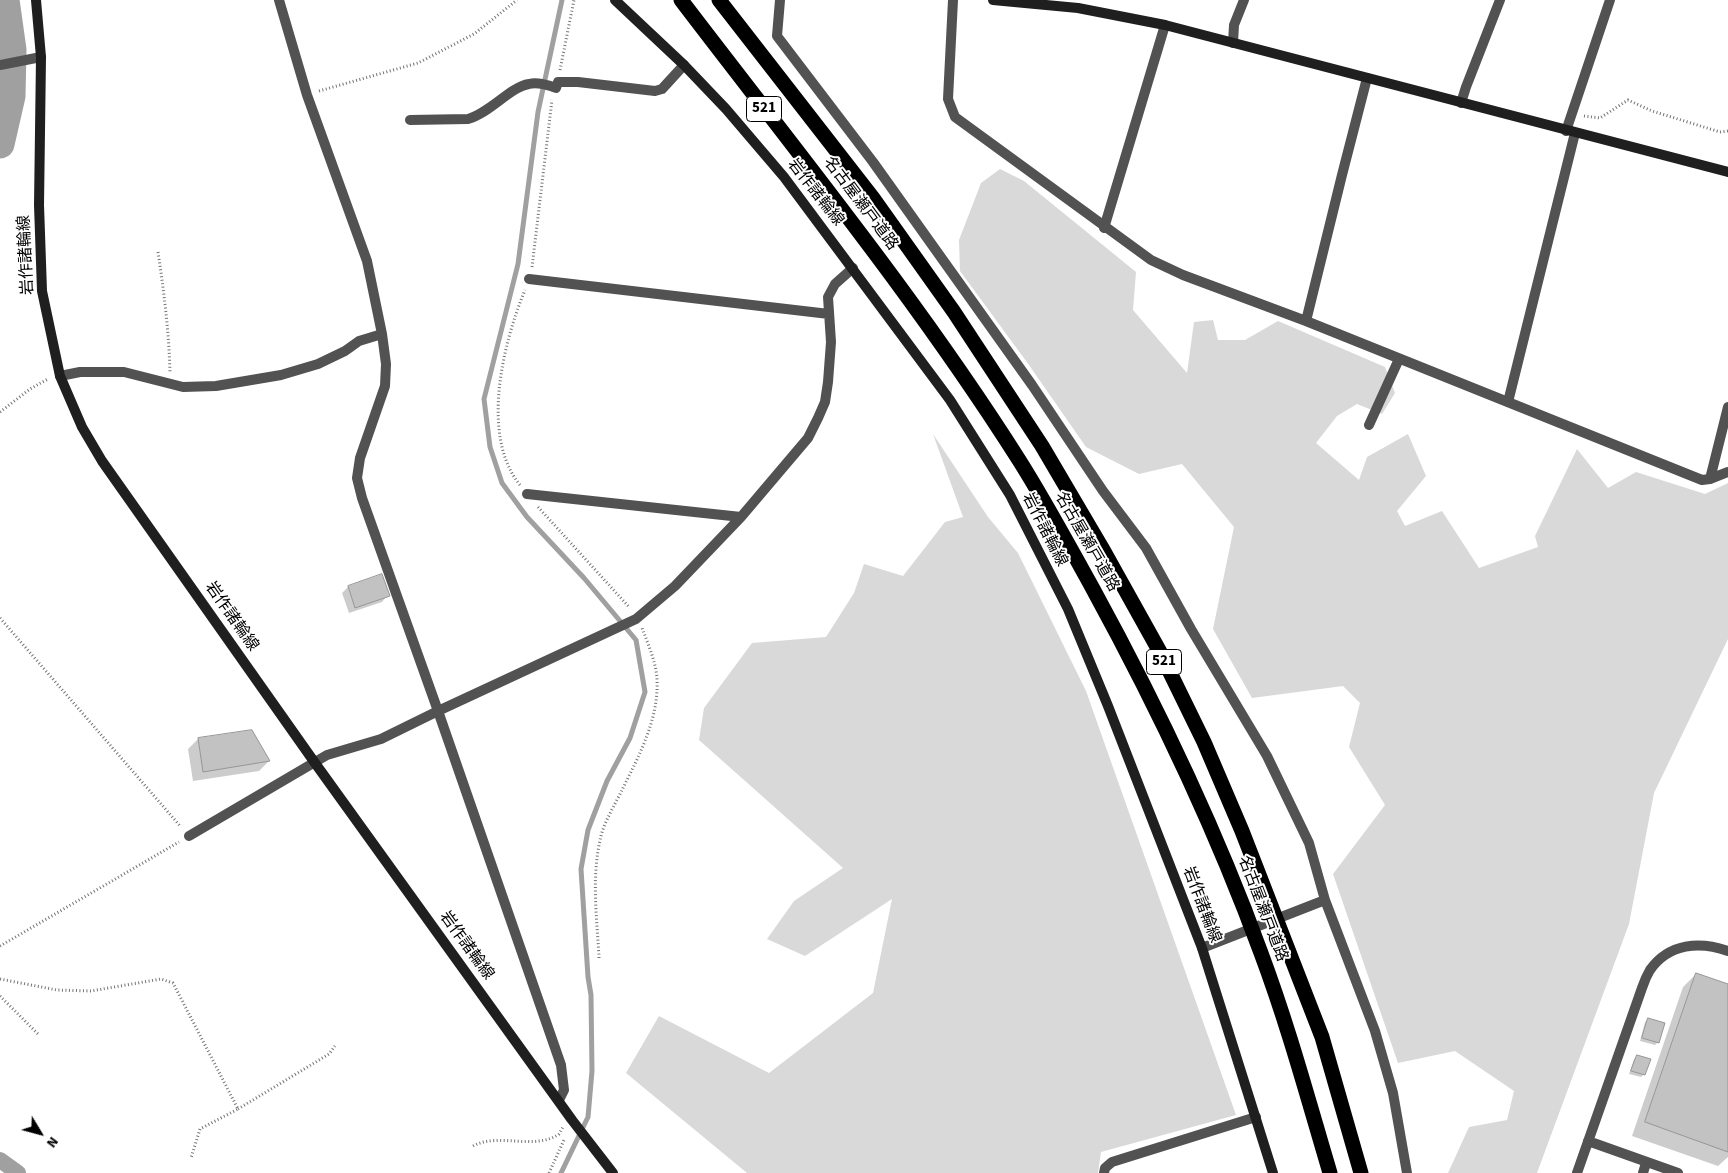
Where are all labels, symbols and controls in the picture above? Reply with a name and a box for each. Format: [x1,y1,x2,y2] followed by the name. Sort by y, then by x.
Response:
[746,96,782,122] road number: 521
[819,153,901,255] street label: 名古屋瀬戸道路
[783,156,847,230] street label: 岩作諸輪線
[15,215,39,295] street label: 岩作諸輪線
[1050,489,1122,595] street label: 名古屋瀬戸道路
[1017,490,1071,570] street label: 岩作諸輪線
[200,579,262,655] street label: 岩作諸輪線
[1146,650,1182,674] road number: 521
[1233,853,1291,965] street label: 名古屋瀬戸道路
[1178,864,1224,946] street label: 岩作諸輪線
[435,908,497,984] street label: 岩作諸輪線
[15,1108,65,1158] north arrow
[41,1132,63,1152] text: N

